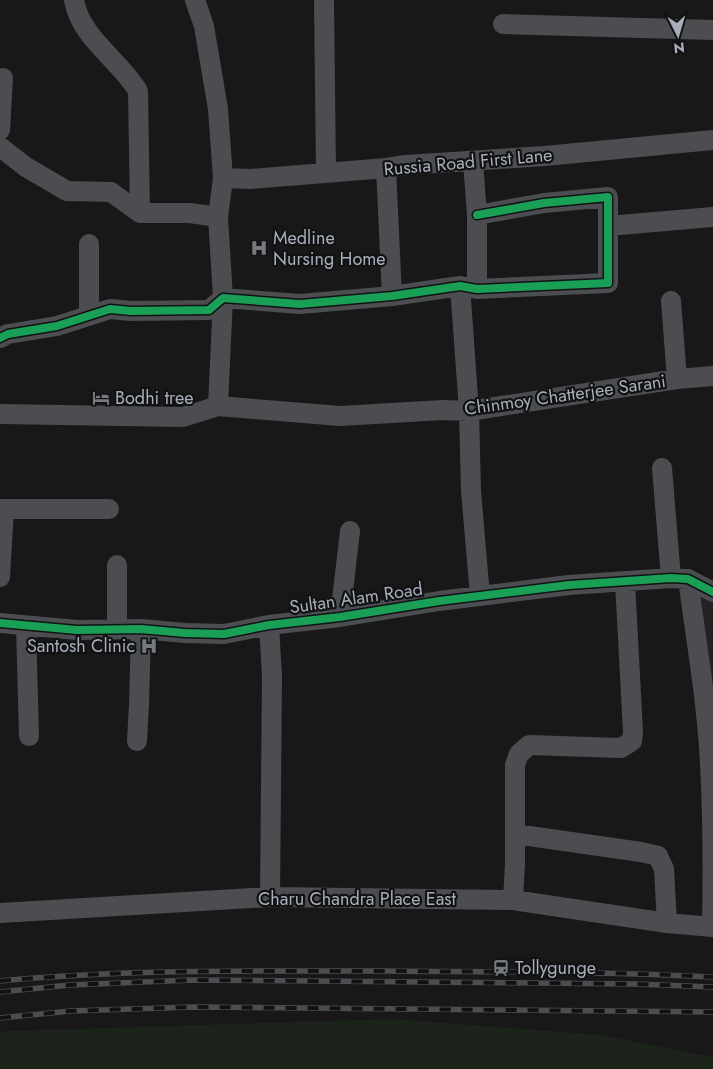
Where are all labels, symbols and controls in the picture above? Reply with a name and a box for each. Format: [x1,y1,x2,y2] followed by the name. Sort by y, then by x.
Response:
[653,10,703,60] north arrow
[673,38,686,58] text: N
[383,142,553,182] street label: Russia Road First Lane
[273,225,386,272] place label: Medline Nursing Home
[249,238,269,258] hospital icon: Medline Nursing Home
[463,368,667,422] street label: Chinmoy Chatterjee Sarani
[115,385,193,411] place label: Bodhi tree
[91,388,111,408] hotel icon: Bodhi tree
[288,576,424,620] street label: Sultan Alam Road
[27,633,135,659] place label: Santosh Clinic
[139,636,159,656] hospital icon: Santosh Clinic
[258,886,457,912] street label: Charu Chandra Place East
[515,955,596,981] place label: Tollygunge
[491,958,511,978] station icon: Tollygunge

